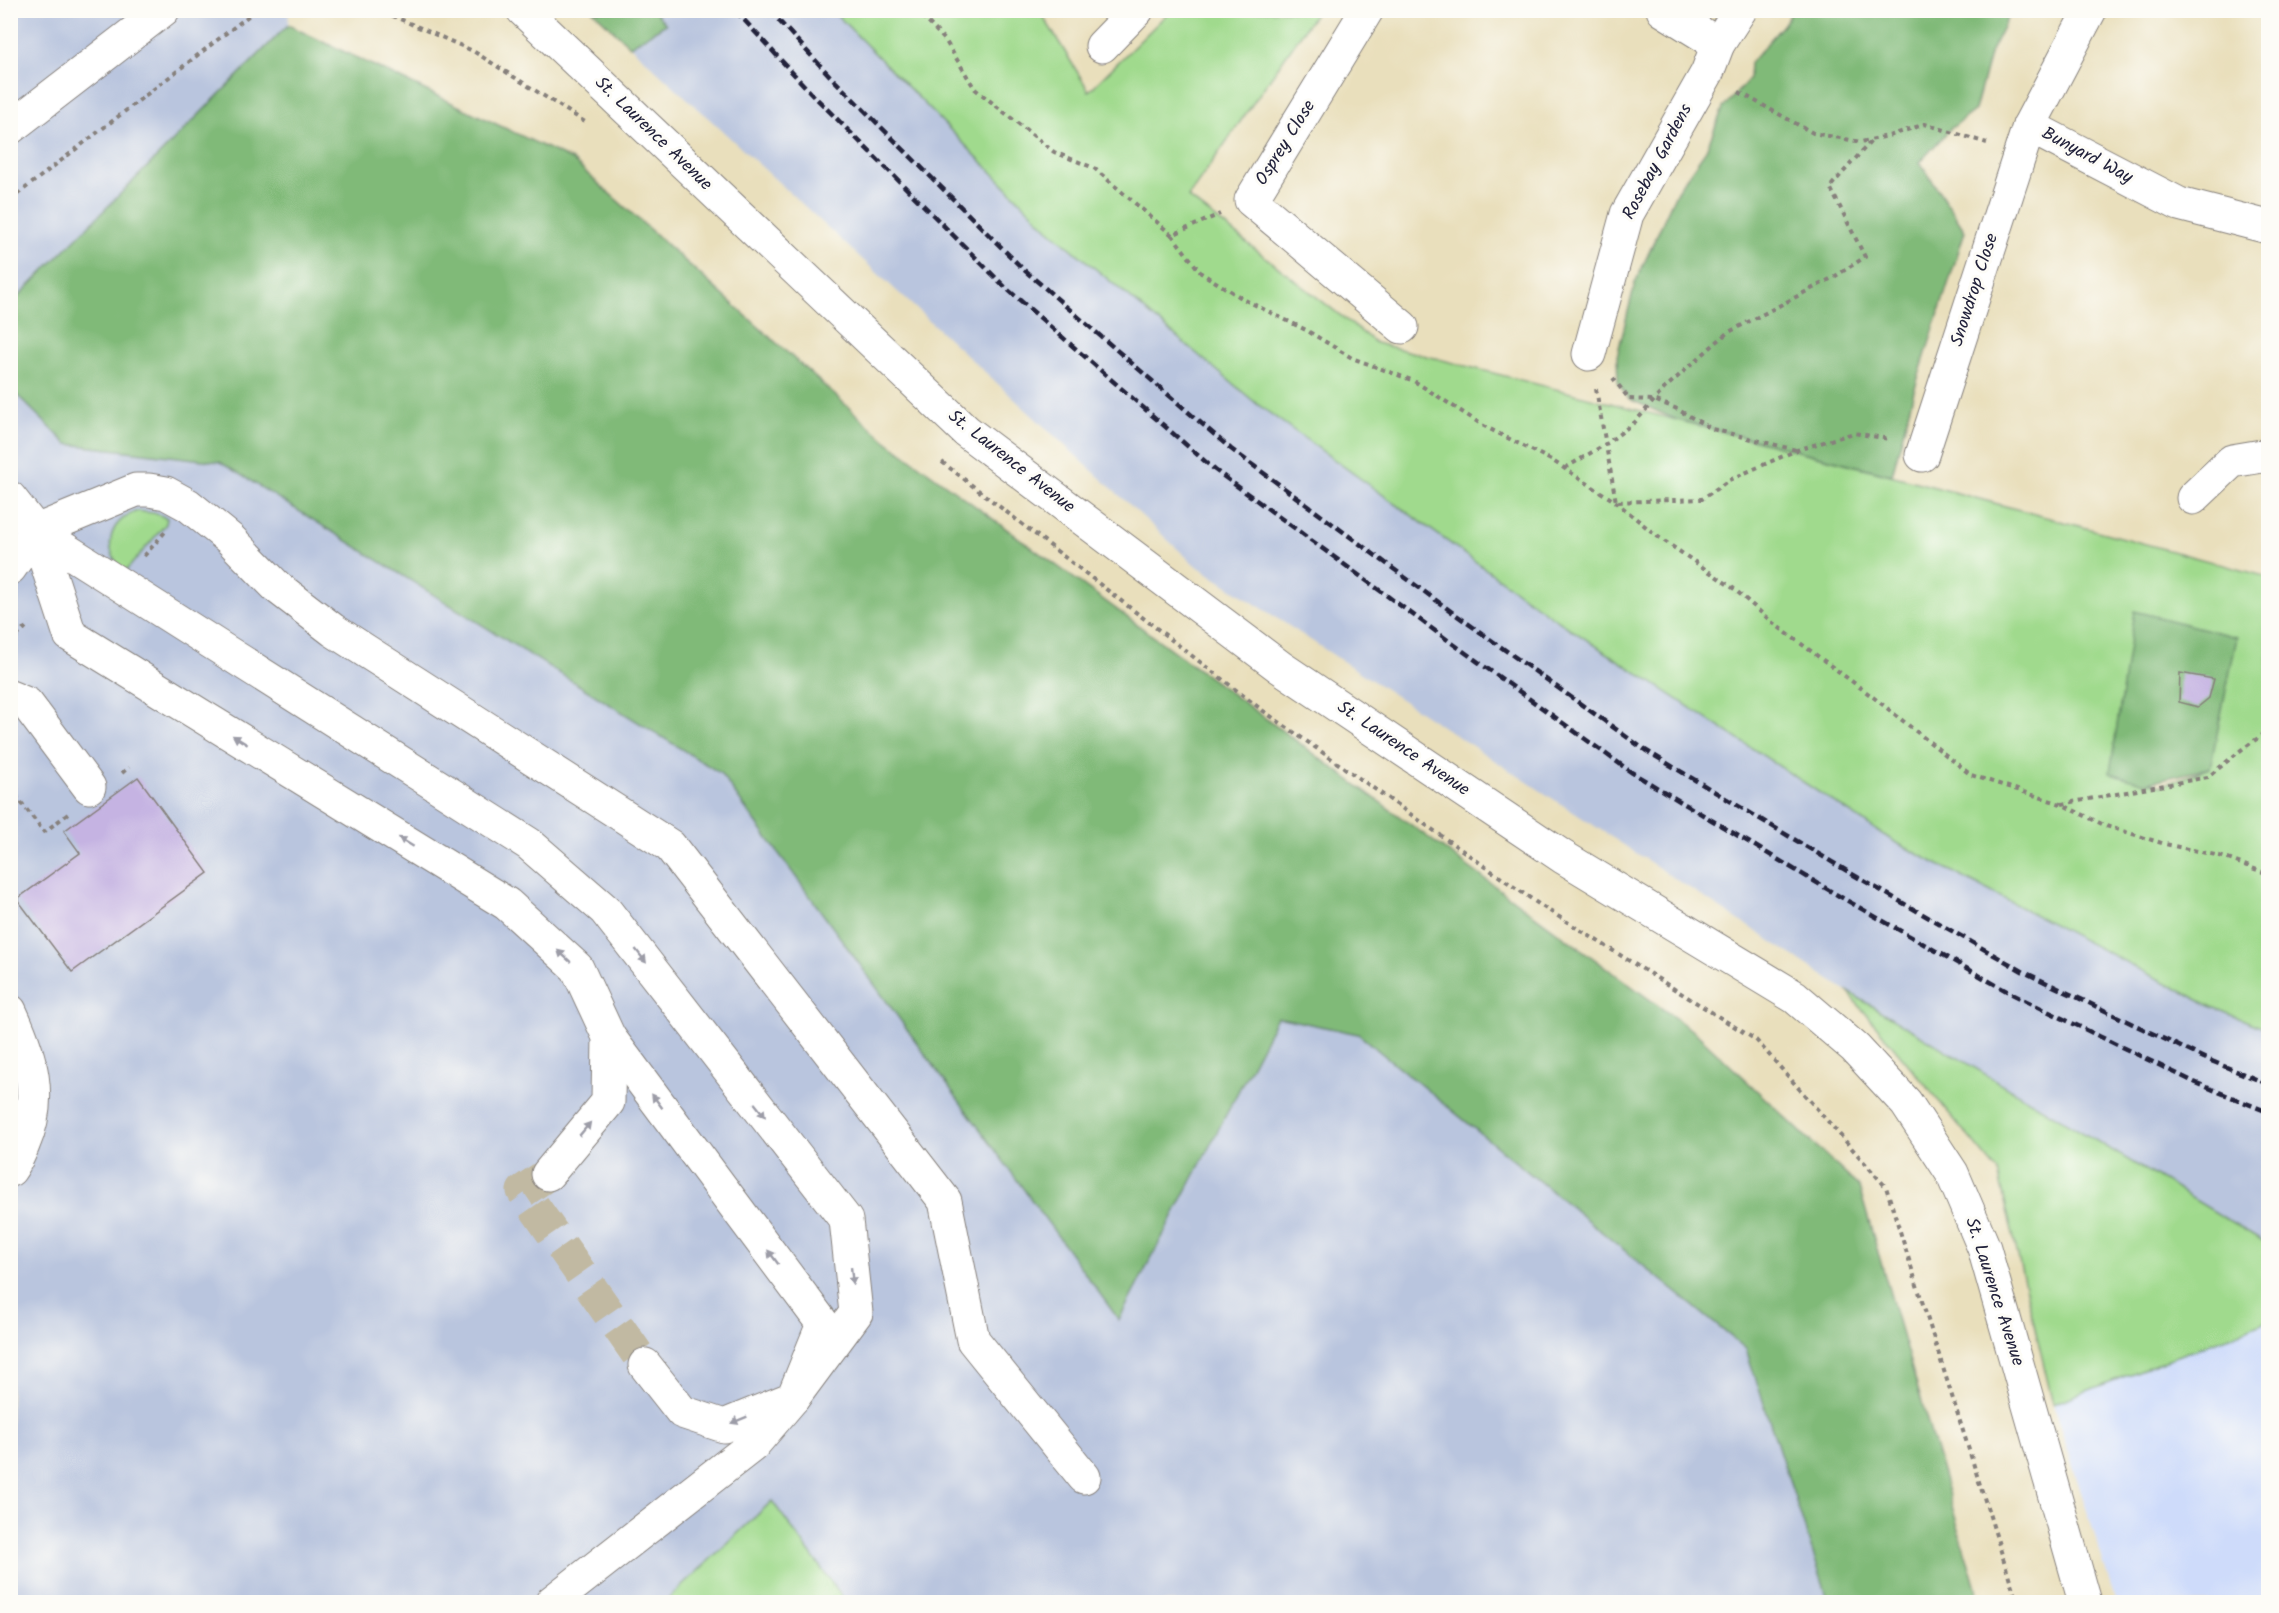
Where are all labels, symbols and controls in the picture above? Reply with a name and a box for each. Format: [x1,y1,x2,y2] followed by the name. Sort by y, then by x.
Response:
[587,70,719,198] street label: St. Laurence Avenue
[1248,95,1324,191] street label: Osprey Close
[1615,99,1701,225] street label: Rosebay Gardens
[2036,120,2138,192] street label: Bunyard Way
[1943,230,2007,350] street label: Snowdrop Close
[941,403,1081,521] street label: St. Laurence Avenue
[1331,694,1475,804] street label: St. Laurence Avenue
[232,734,248,745] one-way arrow
[398,837,414,848] one-way arrow
[556,949,571,963] one-way arrow
[634,949,646,964] one-way arrow
[651,1093,663,1109] one-way arrow
[754,1103,766,1118] one-way arrow
[578,1122,591,1137] one-way arrow
[1956,1214,2032,1370] street label: St. Laurence Avenue
[768,1250,780,1265] one-way arrow
[847,1266,857,1285] one-way arrow
[729,1415,747,1425] one-way arrow

